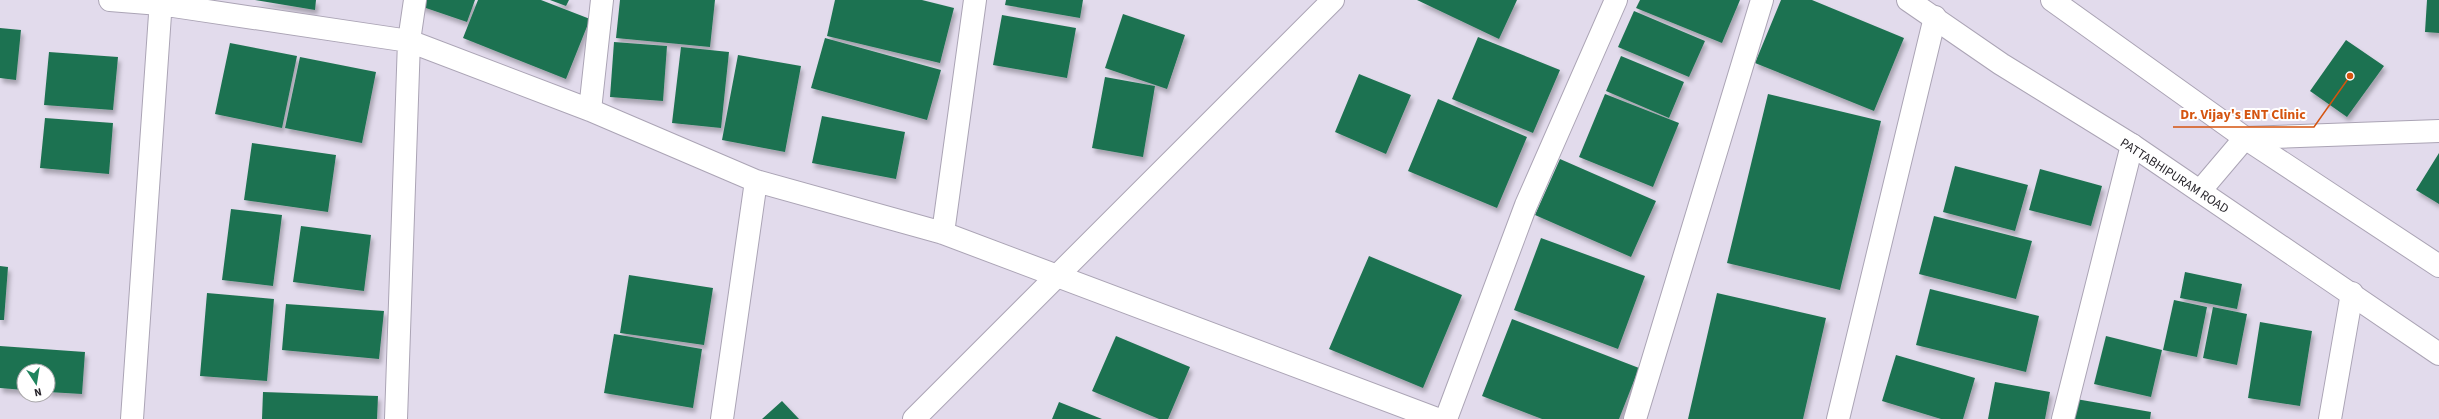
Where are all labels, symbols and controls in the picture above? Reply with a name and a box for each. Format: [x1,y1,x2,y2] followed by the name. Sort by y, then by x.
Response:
[2173,101,2314,127] callout: Dr. Vijay's ENT Clinic
[2180,105,2306,125] text: Dr. Vijay's ENT Clinic
[2117,134,2232,218] street label: PATTABHIPURAM ROAD
[16,363,56,403] north arrow
[33,384,43,400] text: N

